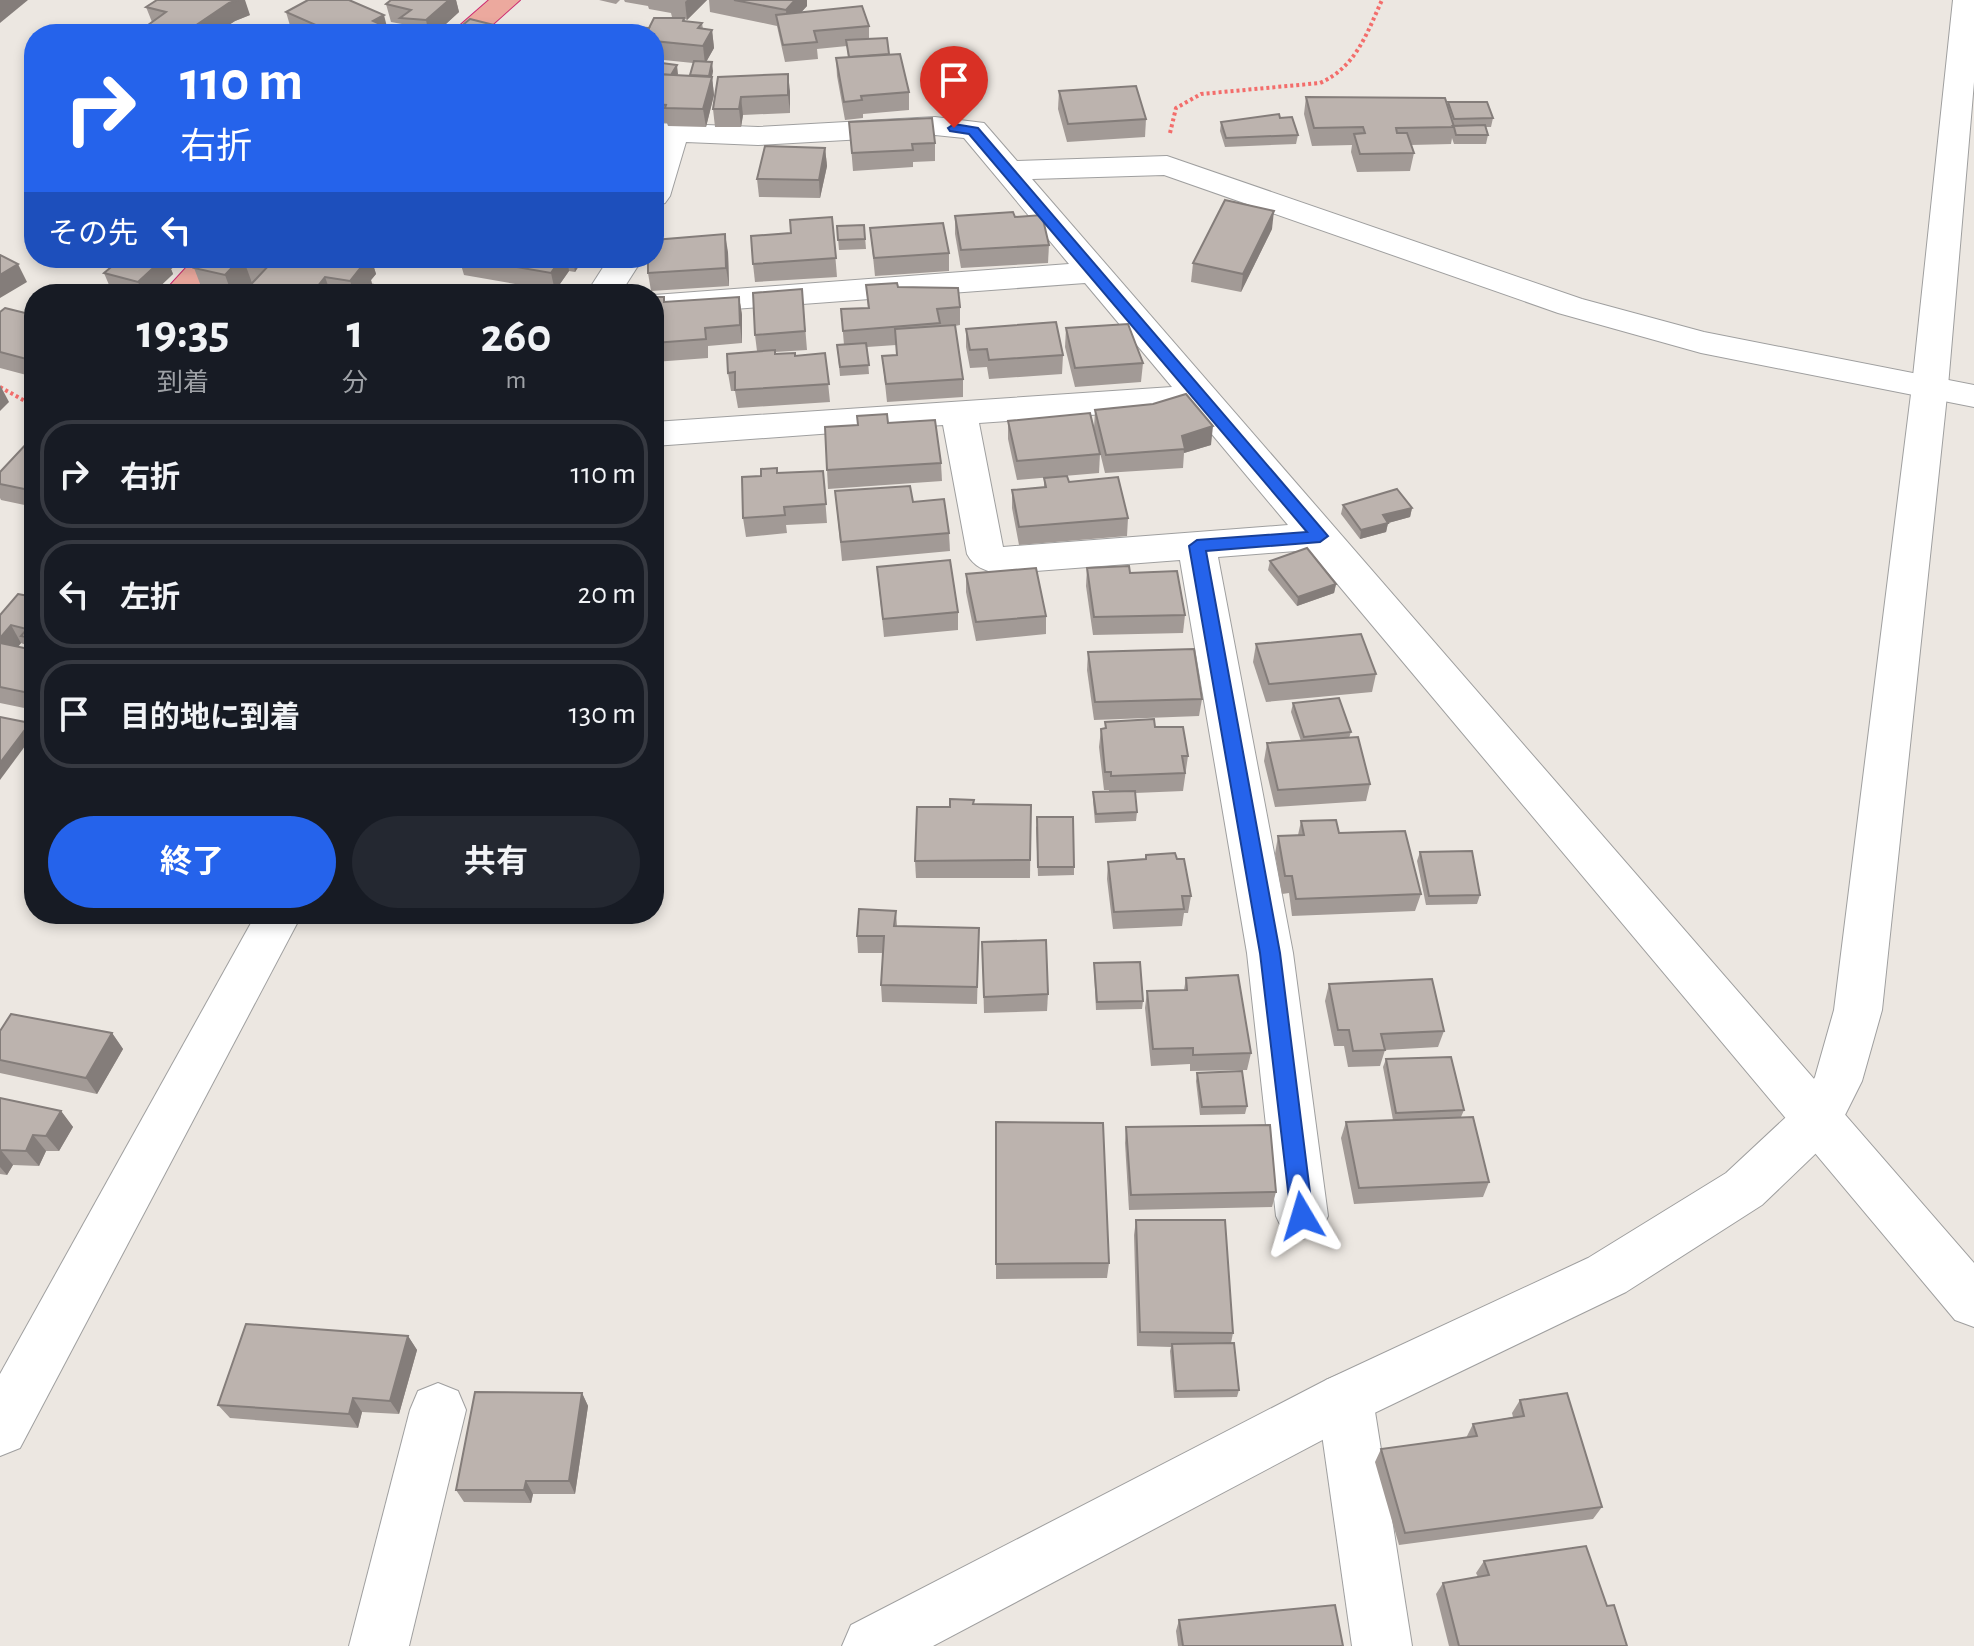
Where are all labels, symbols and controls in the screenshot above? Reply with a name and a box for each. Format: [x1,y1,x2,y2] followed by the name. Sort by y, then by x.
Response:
[920,46,988,128] pin
[180,54,303,110] text: 110 m
[48,56,152,160] icon: right
[932,58,976,102] icon: arrive
[180,129,252,165] text: 右折
[154,208,198,252] icon: left
[48,219,138,249] text: その先
[137,309,229,357] text: 19:35
[346,309,364,357] text: 1
[481,313,551,361] text: 260
[506,367,526,393] text: m
[157,370,209,396] text: 到着
[342,370,368,396] text: 分
[52,452,96,496] icon: right
[571,459,636,489] text: 110 m
[120,463,180,493] text: 右折
[52,572,96,616] icon: left
[578,579,636,609] text: 20 m
[120,583,180,613] text: 左折
[52,692,96,736] icon: arrive
[569,699,636,729] text: 130 m
[120,703,300,733] text: 目的地に到着
[48,816,336,908] button: 終了
[352,816,640,908] button: 共有
[1260,1174,1344,1258] position arrow

